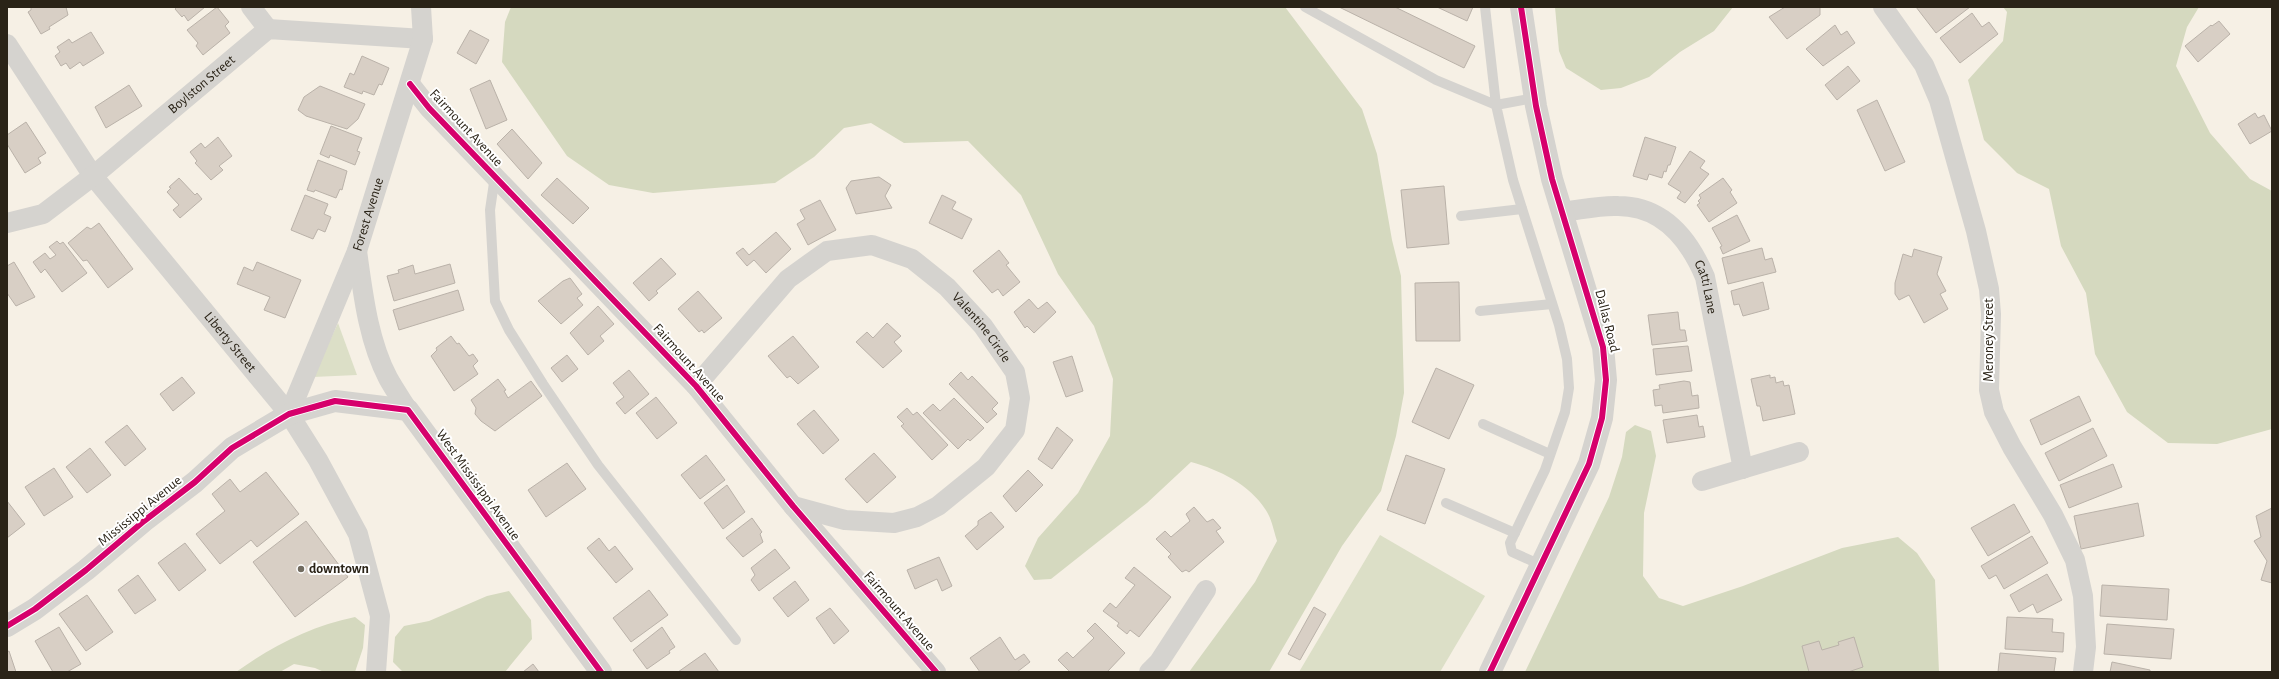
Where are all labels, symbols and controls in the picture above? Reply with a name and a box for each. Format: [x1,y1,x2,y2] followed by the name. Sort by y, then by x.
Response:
[166,52,238,116] street label: Boylston Street
[427,87,505,169] street label: Fairmount Avenue
[350,176,386,253] street label: Forest Avenue
[1691,258,1719,315] street label: Gatti Lane
[1592,288,1622,354] street label: Dallas Road
[949,290,1013,365] street label: Valentine Circle
[1982,298,1996,382] street label: Meroney Street
[201,310,259,375] street label: Liberty Street
[650,321,728,405] street label: Fairmount Avenue
[433,427,523,543] street label: West Mississippi Avenue
[96,473,184,549] street label: Mississippi Avenue
[309,562,369,576] place label: downtown
[296,564,306,574] marker: downtown
[861,569,937,653] street label: Fairmount Avenue

